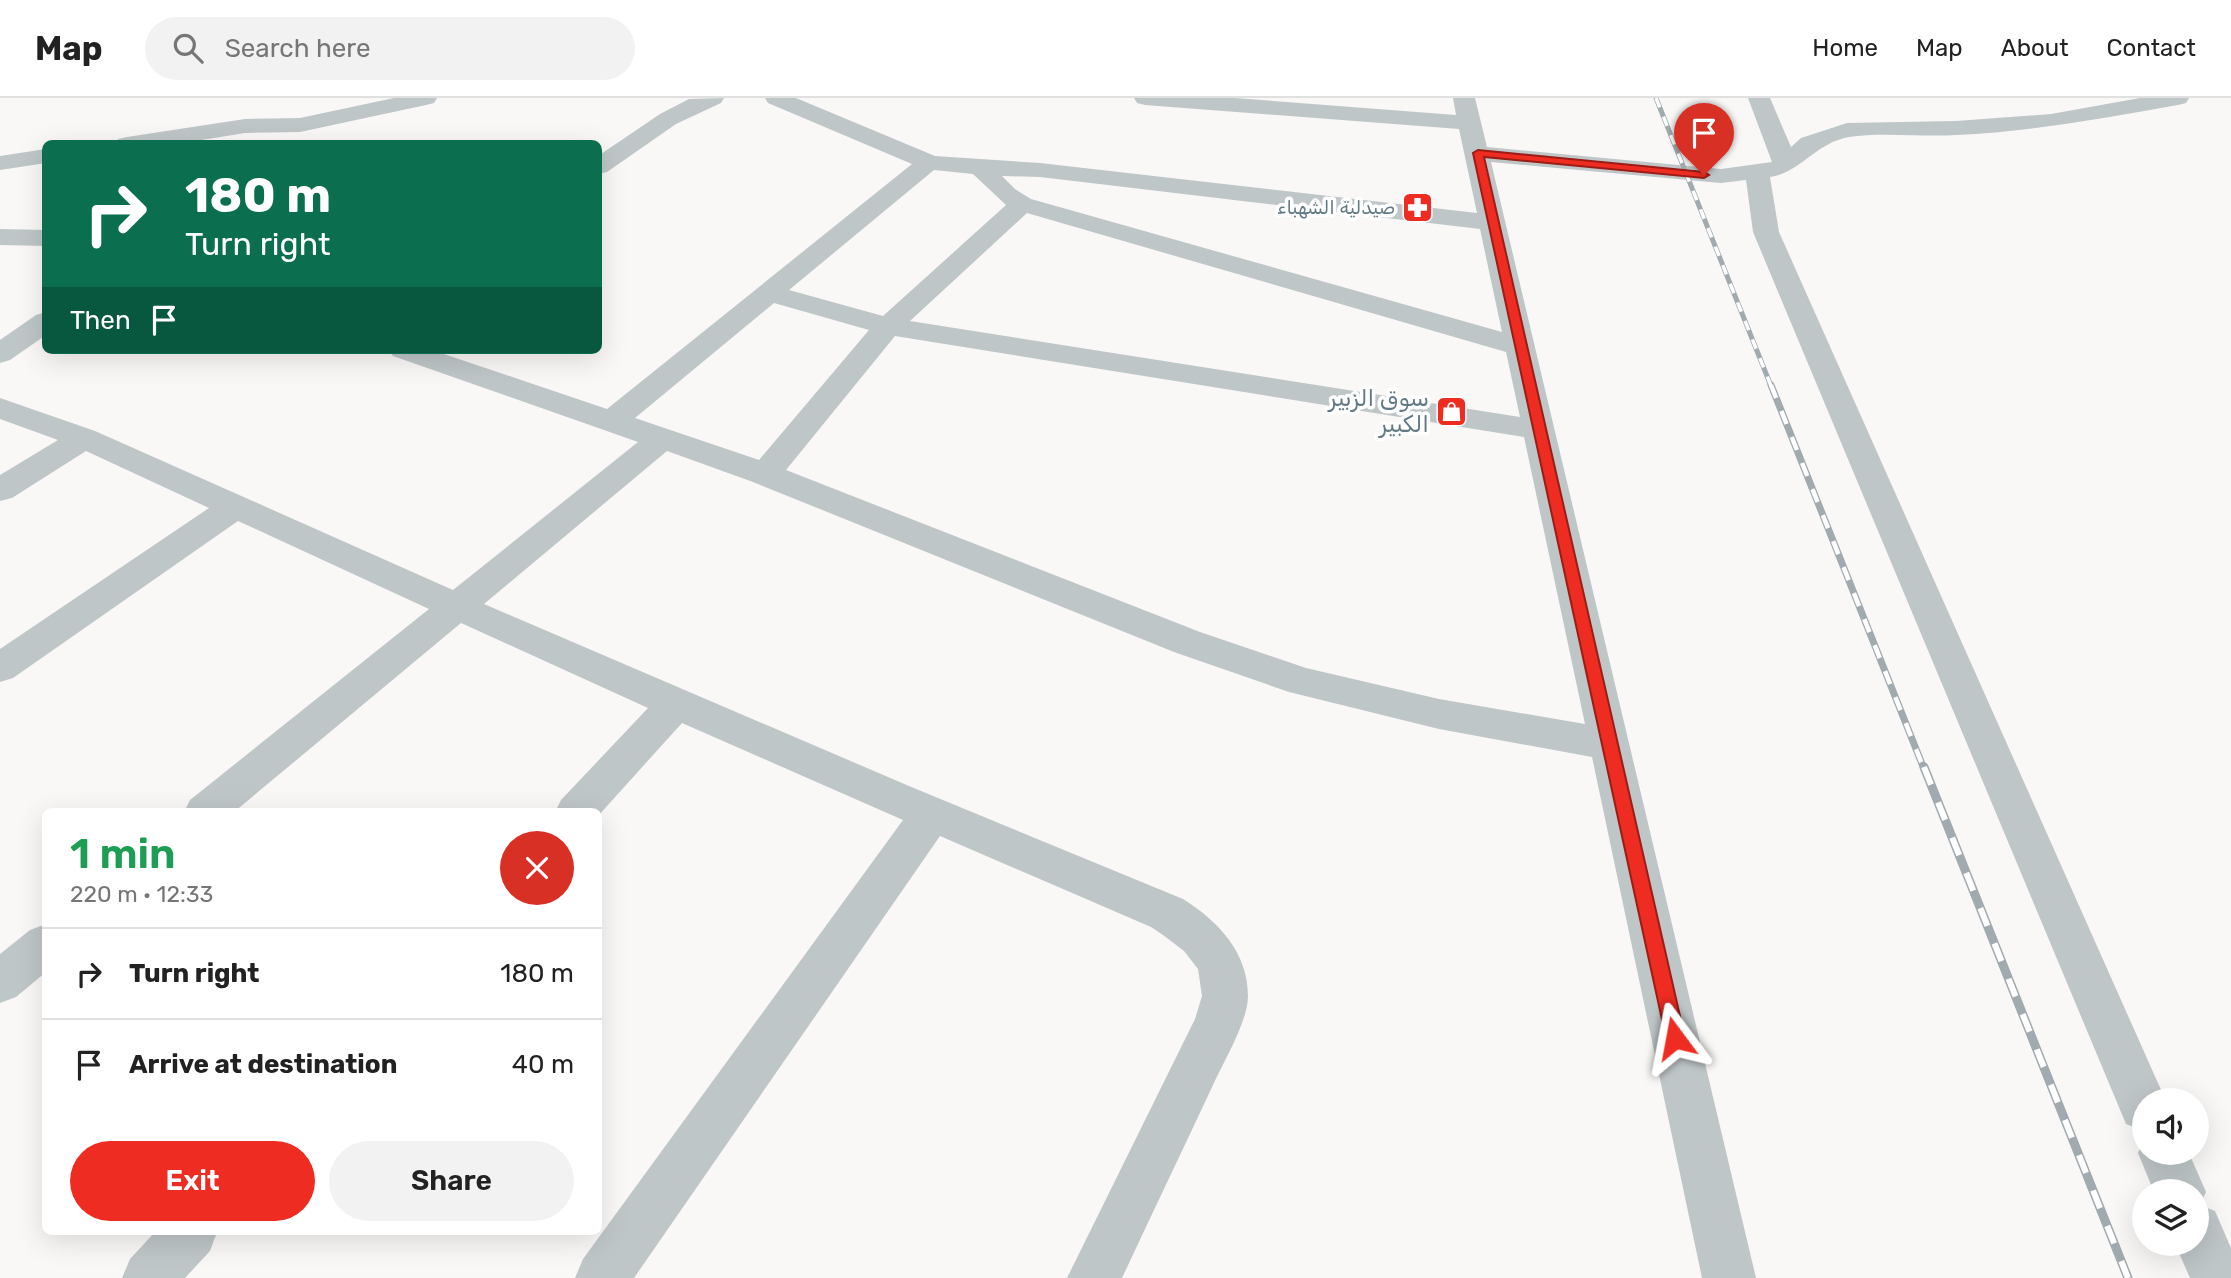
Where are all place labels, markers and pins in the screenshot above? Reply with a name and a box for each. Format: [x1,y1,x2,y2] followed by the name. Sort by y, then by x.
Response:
[1674,103,1734,175] pin
[1401,190,1435,224] pharmacy icon: صيدلية الشهباء
[1277,196,1395,219] place label: صيدلية الشهباء
[1326,384,1429,438] place label: سوق الزبير الكبير
[1435,394,1469,428] shop icon: سوق الزبير الكبير

